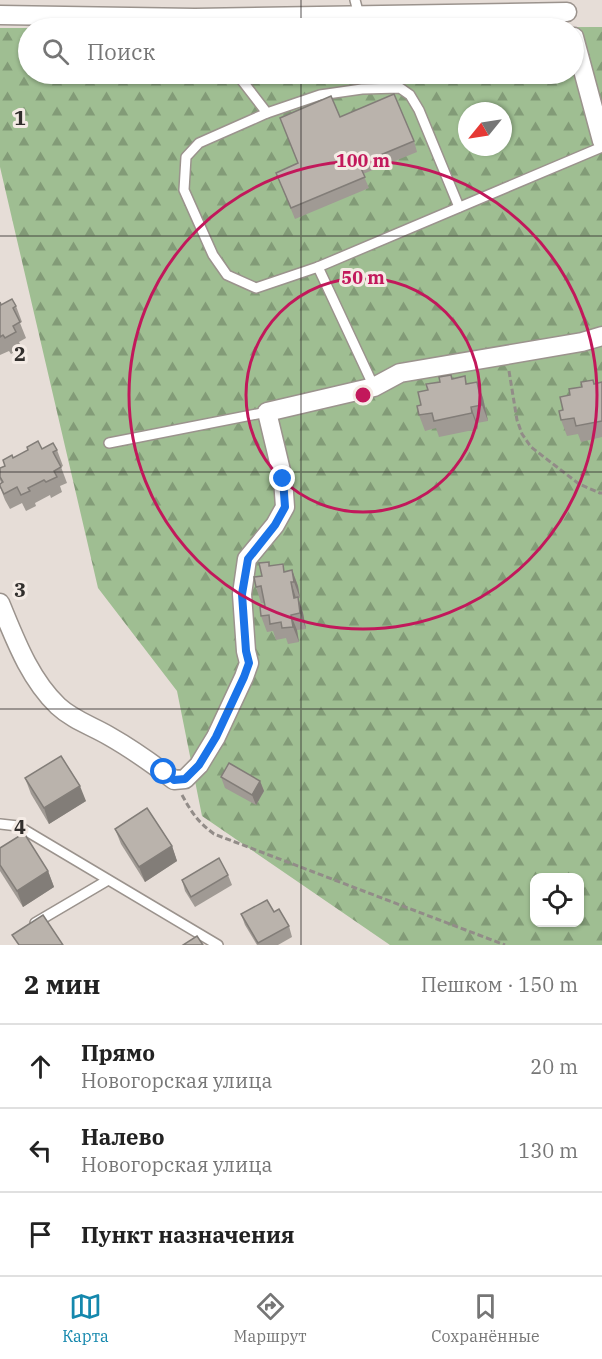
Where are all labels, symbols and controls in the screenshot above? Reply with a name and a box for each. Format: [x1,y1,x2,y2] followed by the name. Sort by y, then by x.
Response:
[18,18,584,84] search box
[39,35,72,68] icon: search
[87,37,155,66] text: Поиск
[458,102,512,156] north arrow
[14,104,26,131] text: 1
[336,149,391,172] text: 100 m
[341,266,385,289] text: 50 m
[14,340,26,367] text: 2
[353,385,373,405] centre of rings
[269,465,295,491] route end
[14,576,26,603] text: 3
[150,758,176,784] route start
[14,813,26,840] text: 4
[530,873,584,927] map controls
[530,873,584,927] button: locate
[24,967,100,1001] text: 2 мин
[421,971,578,998] text: Пешком · 150 m
[81,1038,155,1067] text: Прямо
[24,1050,57,1083] icon: ahead
[530,1053,578,1080] text: 20 m
[81,1067,272,1094] text: Новогорская улица
[81,1122,165,1151] text: Налево
[24,1134,57,1167] icon: left
[518,1137,578,1164] text: 130 m
[81,1151,272,1178] text: Новогорская улица
[24,1218,57,1251] icon: arrive
[81,1220,295,1249] text: Пункт назначения
[62,1290,109,1346] tab: Карта
[233,1290,307,1346] tab: Маршрут
[431,1290,540,1346] tab: Сохранённые

